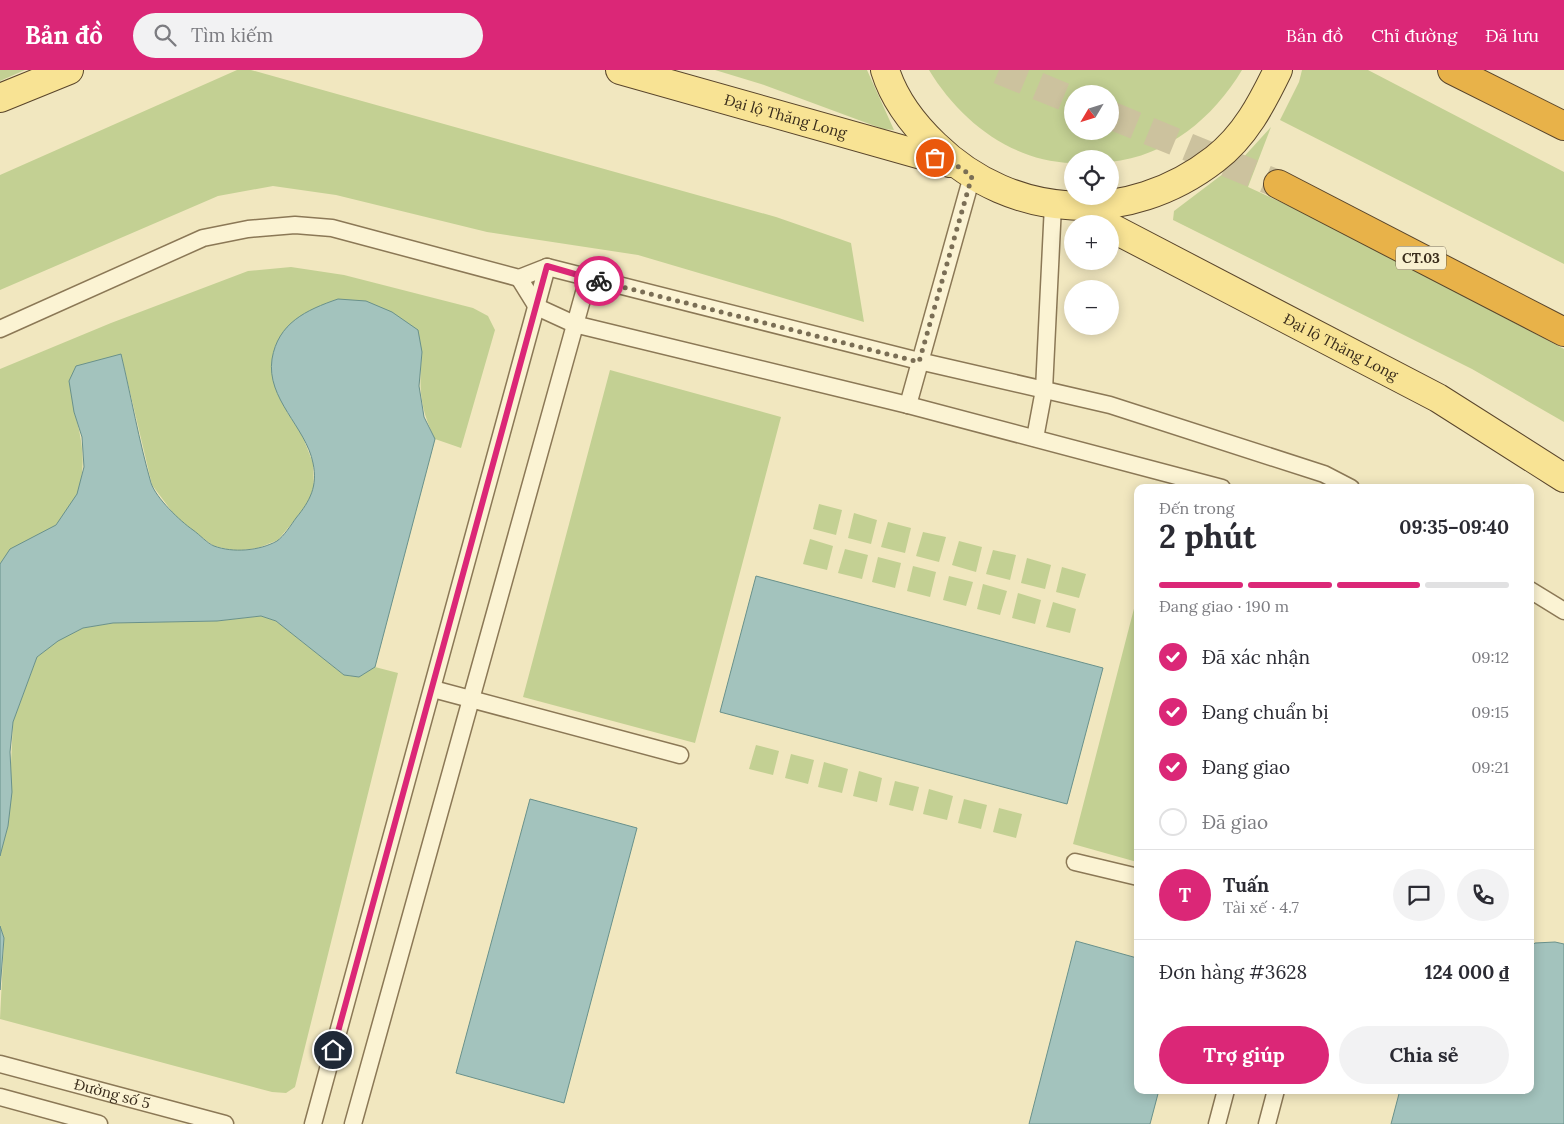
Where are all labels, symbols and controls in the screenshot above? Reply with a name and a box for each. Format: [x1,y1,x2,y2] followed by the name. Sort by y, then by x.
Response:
[133,13,483,58] search box
[25,20,103,51] text: Bản đồ
[151,21,179,49] icon: search
[191,23,273,47] text: Tìm kiếm
[1286,24,1343,47] text: Bản đồ
[1371,24,1457,47] text: Chỉ đường
[1485,24,1539,47] text: Đã lưu
[1064,85,1119,140] north arrow
[1064,85,1119,335] map controls
[722,90,850,143] street label: Đại lộ Thăng Long
[914,137,956,179] pin
[921,144,949,172] icon: bag
[1064,150,1119,205] button: locate
[1064,215,1119,270] button: +
[1396,247,1446,270] road number: CT.03
[574,256,624,306] courier
[585,267,613,295] icon: bike
[1064,280,1119,335] button: −
[1280,309,1402,385] street label: Đại lộ Thăng Long
[1159,498,1234,518] text: Đến trong
[1399,515,1509,539] text: 09:35–09:40
[1159,516,1256,557] text: 2 phút
[1159,596,1289,616] text: Đang giao · 190 m
[1159,643,1187,671] icon: check
[1202,645,1310,669] text: Đã xác nhận
[1471,647,1509,667] text: 09:12
[1159,698,1187,726] icon: check
[1202,700,1328,724] text: Đang chuẩn bị
[1471,702,1509,722] text: 09:15
[1159,753,1187,781] icon: check
[1202,755,1290,779] text: Đang giao
[1471,757,1509,777] text: 09:21
[1202,810,1268,834] text: Đã giao
[1393,869,1445,921] button: chat
[1457,869,1509,921] button: phone
[1223,873,1269,897] text: Tuấn
[1179,883,1191,907] text: T
[1223,897,1299,917] text: Tài xế · 4.7
[1159,960,1307,984] text: Đơn hàng #3628
[1425,960,1509,984] text: 124 000 ₫
[1159,1026,1329,1084] button: Trợ giúp
[1339,1026,1509,1084] button: Chia sẻ
[312,1029,354,1071] pin
[319,1036,347,1064] icon: home
[72,1074,152,1113] street label: Đường số 5

